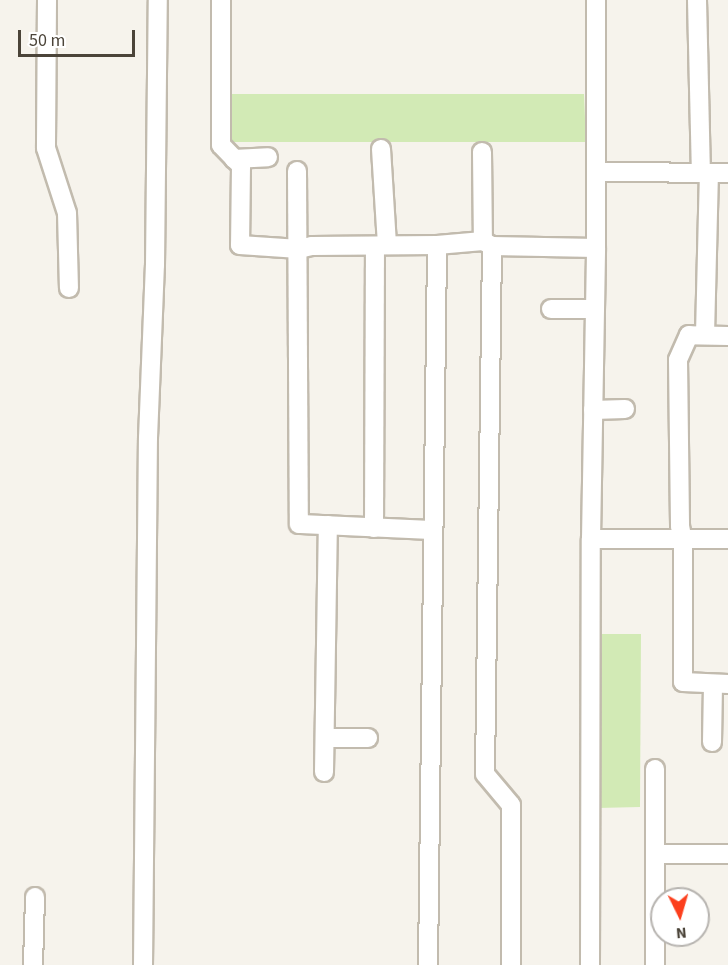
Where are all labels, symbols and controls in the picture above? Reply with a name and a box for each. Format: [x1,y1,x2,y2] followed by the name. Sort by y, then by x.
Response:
[21,18,138,56] scale bar
[29,28,65,53] text: 50 m
[650,887,710,947] north arrow
[675,922,688,944] text: N

